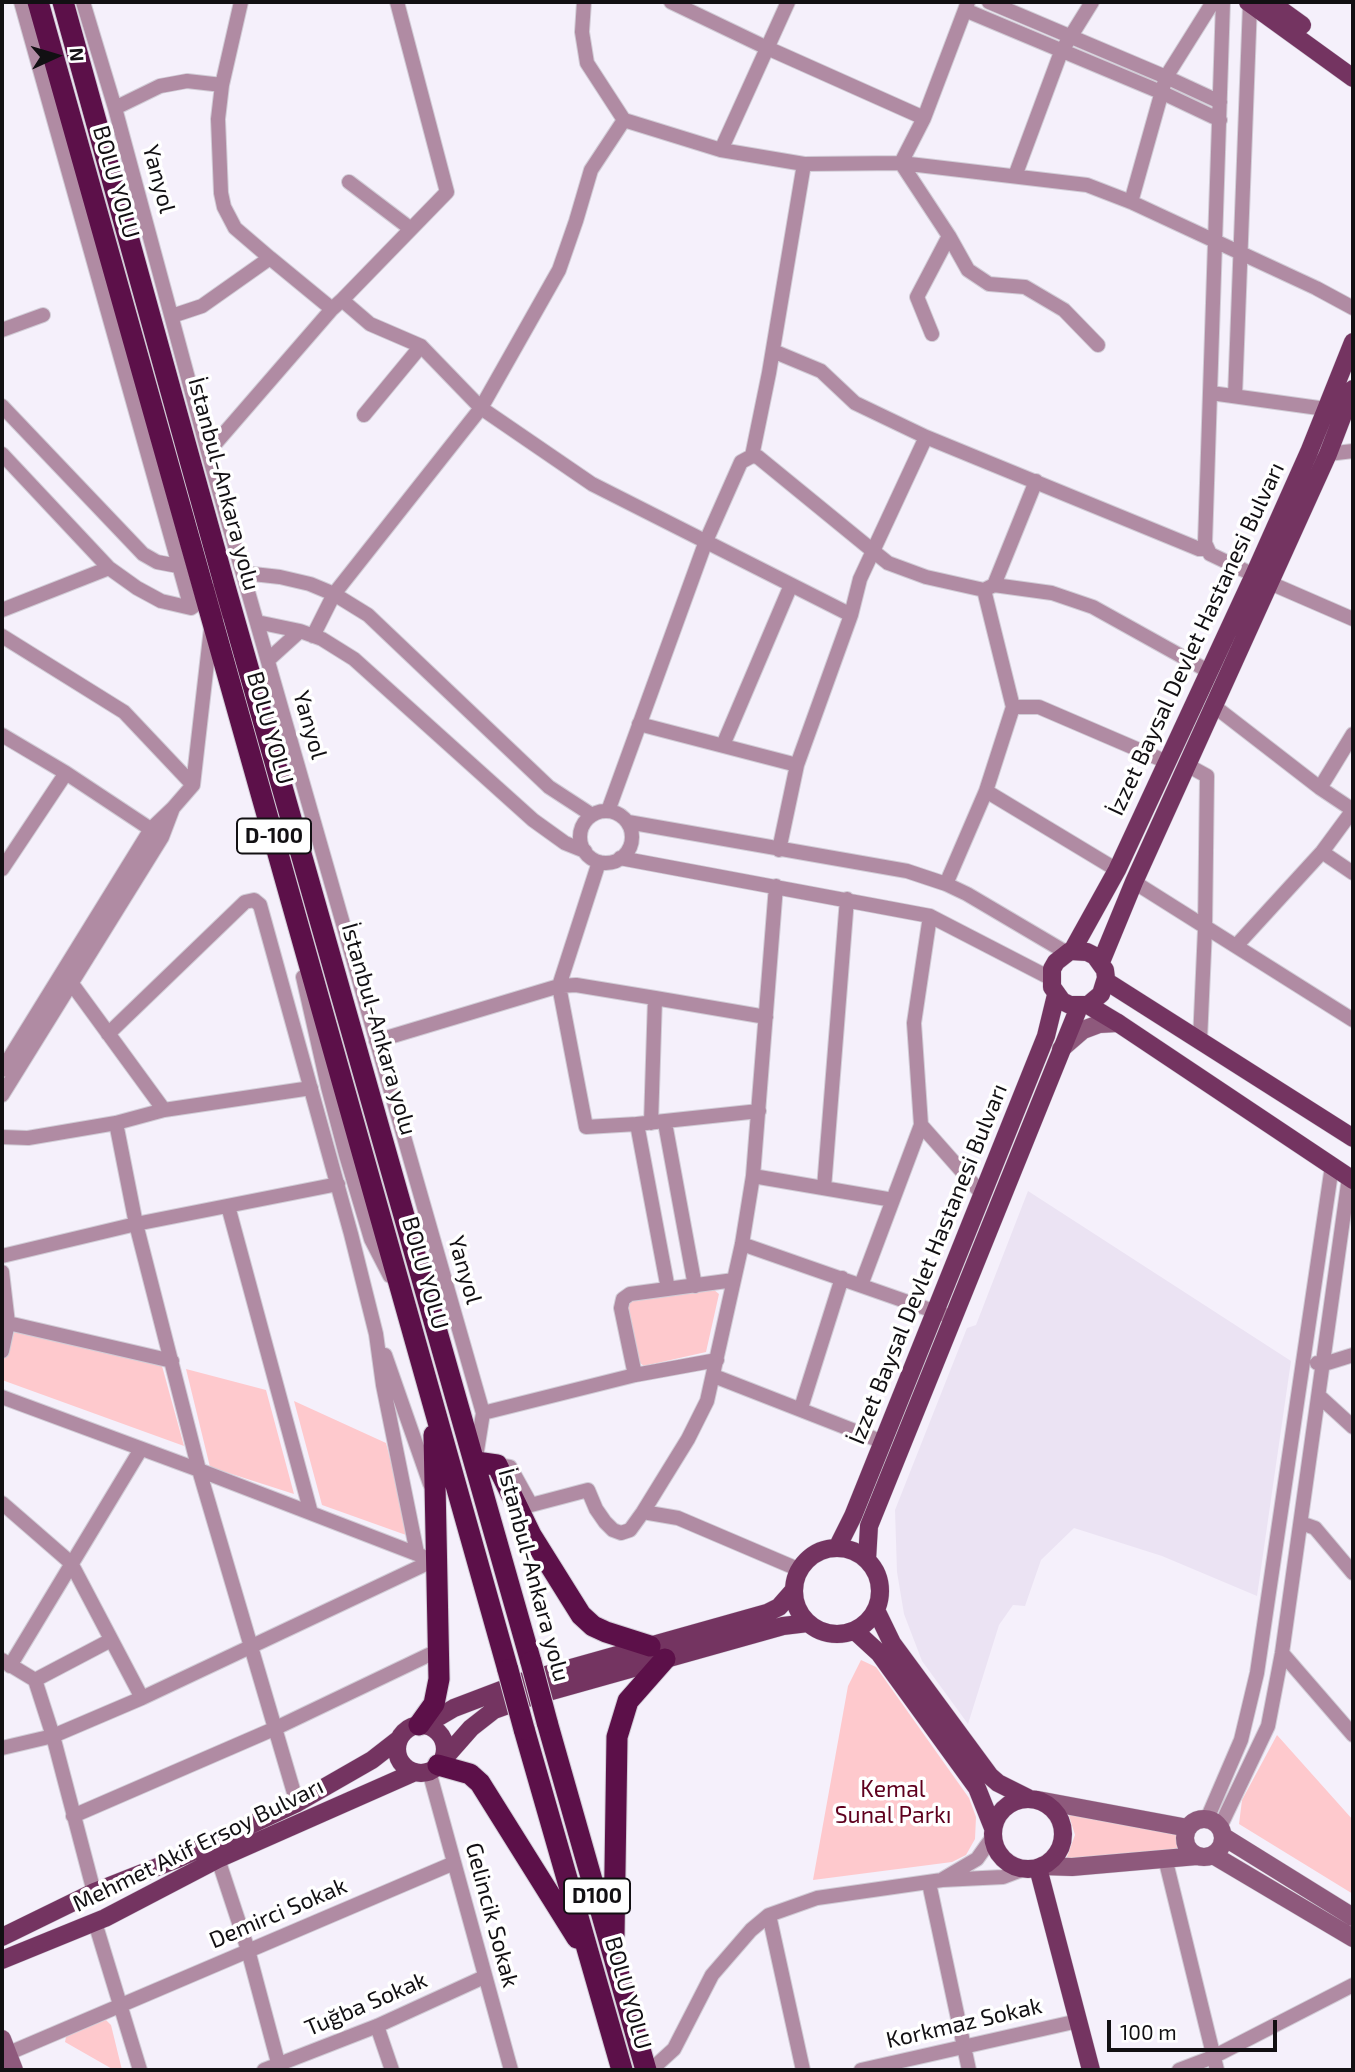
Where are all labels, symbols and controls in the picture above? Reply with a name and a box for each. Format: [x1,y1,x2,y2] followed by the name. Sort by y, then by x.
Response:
[21,21,91,91] north arrow
[65,47,89,62] text: N
[87,122,145,242] street label: BOLU YOLU
[137,142,181,216] street label: Yanyol
[182,374,266,594] street label: İstanbul-Ankara yolu
[1102,458,1290,820] street label: İzzet Baysal Devlet Hastanesi Bulvarı
[241,668,299,788] street label: BOLU YOLU
[287,688,333,762] street label: Yanyol
[237,818,311,854] road number: D-100
[335,920,423,1138] street label: İstanbul-Ankara yolu
[843,1080,1013,1448] street label: İzzet Baysal Devlet Hastanesi Bulvarı
[396,1213,454,1333] street label: BOLU YOLU
[442,1233,488,1307] street label: Yanyol
[492,1465,576,1685] street label: İstanbul-Ankara yolu
[68,1772,328,1918] street label: Mehmet Akif Ersoy Bulvarı
[835,1775,951,1829] park label: Kemal Sunal Parkı
[459,1840,525,1990] street label: Gelincik Sokak
[205,1872,351,1954] street label: Demirci Sokak
[564,1878,630,1913] road number: D100
[599,1933,657,2053] street label: BOLU YOLU
[301,1966,431,2042] street label: Tuğba Sokak
[883,1992,1045,2054] street label: Korkmaz Sokak
[1110,2006,1280,2050] scale bar
[1120,2019,1177,2044] text: 100 m

